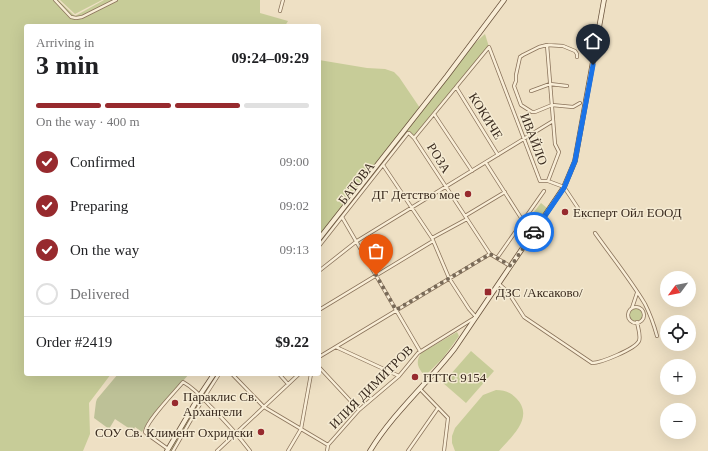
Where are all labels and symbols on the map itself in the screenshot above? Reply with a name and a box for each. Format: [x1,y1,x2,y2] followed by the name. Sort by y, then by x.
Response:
[576,24,610,65] pin
[466,90,506,142] street label: КОКИЧЕ
[517,111,551,167] street label: ИВАЙЛО
[424,140,454,176] street label: РОЗА
[335,158,378,207] street label: БАТОВА
[372,187,460,202] place label: ДГ Детство мое
[463,189,473,199] marker: ДГ Детство мое
[573,205,682,220] place label: Експерт Ойл ЕООД
[560,207,570,217] marker: Експерт Ойл ЕООД
[514,212,554,252] courier
[359,234,393,275] pin
[660,271,696,307] north arrow
[496,285,583,300] place label: ДЗС /Аксаково/
[483,287,493,297] marker: ДЗС /Аксаково/
[326,342,416,432] street label: ИЛИЯ ДИМИТРОВ
[423,370,487,385] place label: ПТТС 9154
[410,372,420,382] marker: ПТТС 9154
[183,389,257,419] place label: Параклис Св. Архангели
[170,398,180,408] marker: Параклис Св. Архангели
[95,425,253,440] place label: СОУ Св. Климент Охридски
[256,427,266,437] marker: СОУ Св. Климент Охридски

